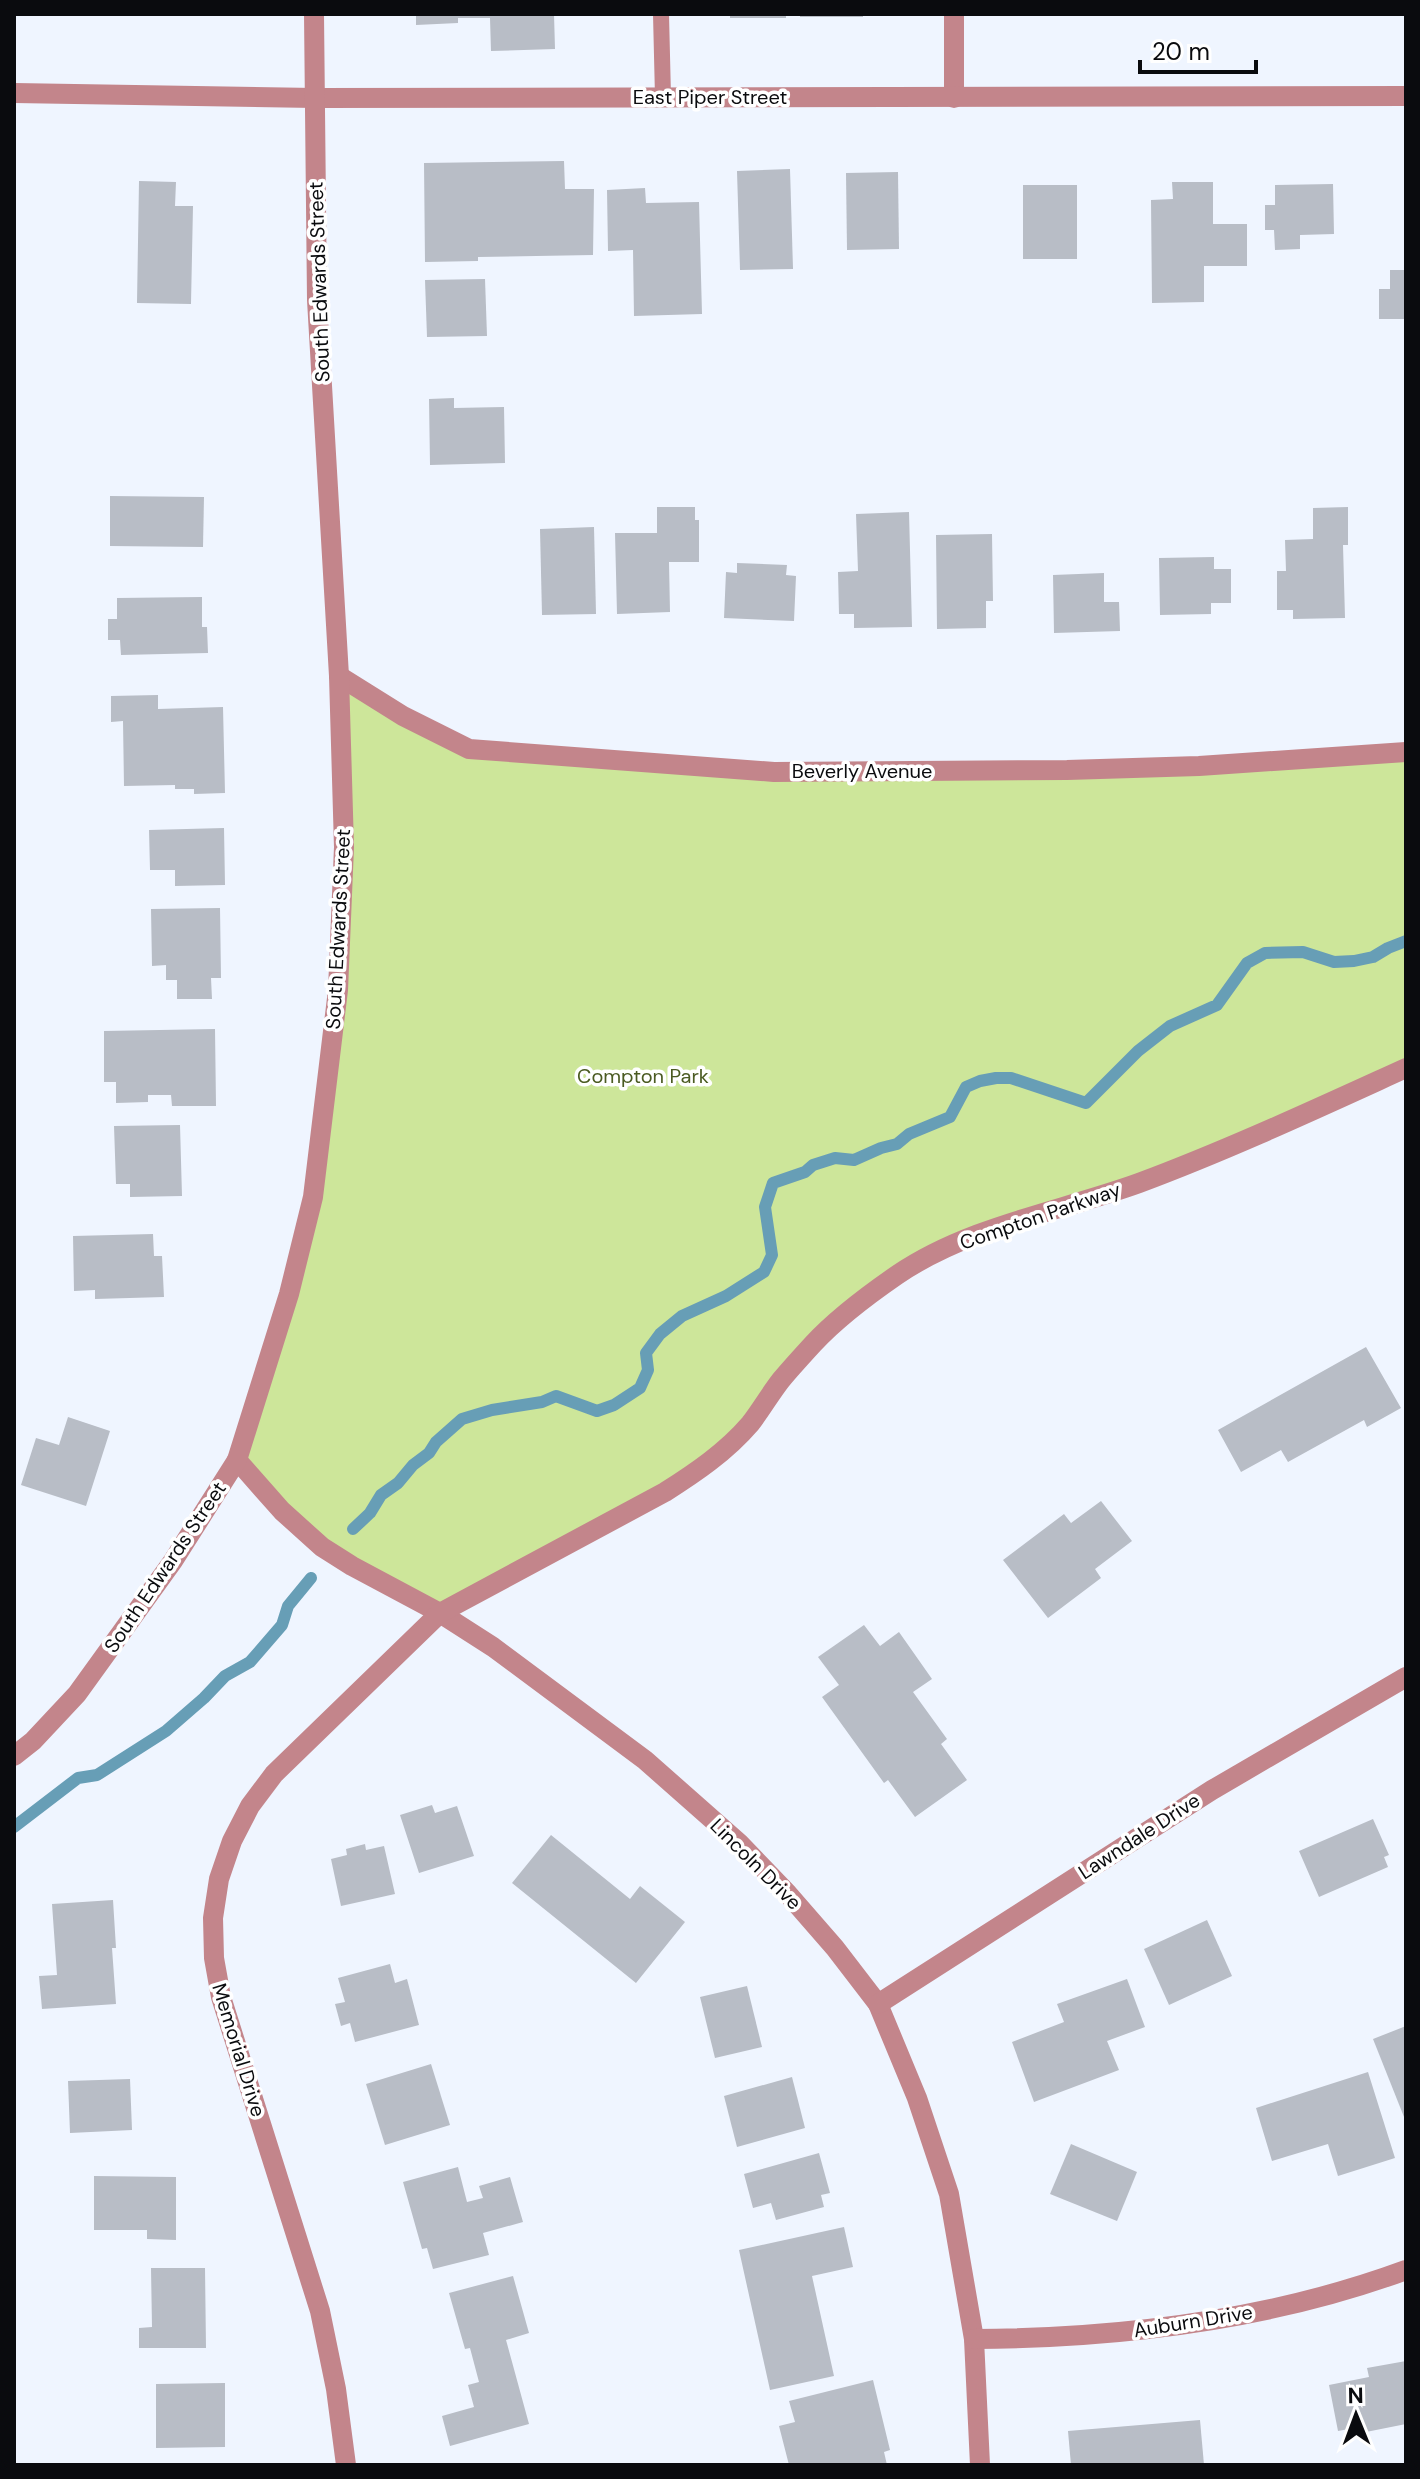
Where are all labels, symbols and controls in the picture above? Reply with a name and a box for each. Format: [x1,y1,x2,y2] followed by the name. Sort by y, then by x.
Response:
[1140,24,1256,74] scale bar
[1152,36,1210,67] text: 20 m
[633,84,787,110] street label: East Piper Street
[302,181,335,383] street label: South Edwards Street
[792,758,932,784] street label: Beverly Avenue
[320,828,356,1030] street label: South Edwards Street
[577,1063,709,1089] park label: Compton Park
[956,1176,1124,1256] street label: Compton Parkway
[98,1476,232,1658] street label: South Edwards Street
[1073,1787,1205,1885] street label: Lawndale Drive
[705,1813,807,1915] street label: Lincoln Drive
[206,1980,272,2120] street label: Memorial Drive
[1132,2299,1254,2343] street label: Auburn Drive
[1316,2375,1396,2455] north arrow
[1347,2381,1364,2410] text: N

